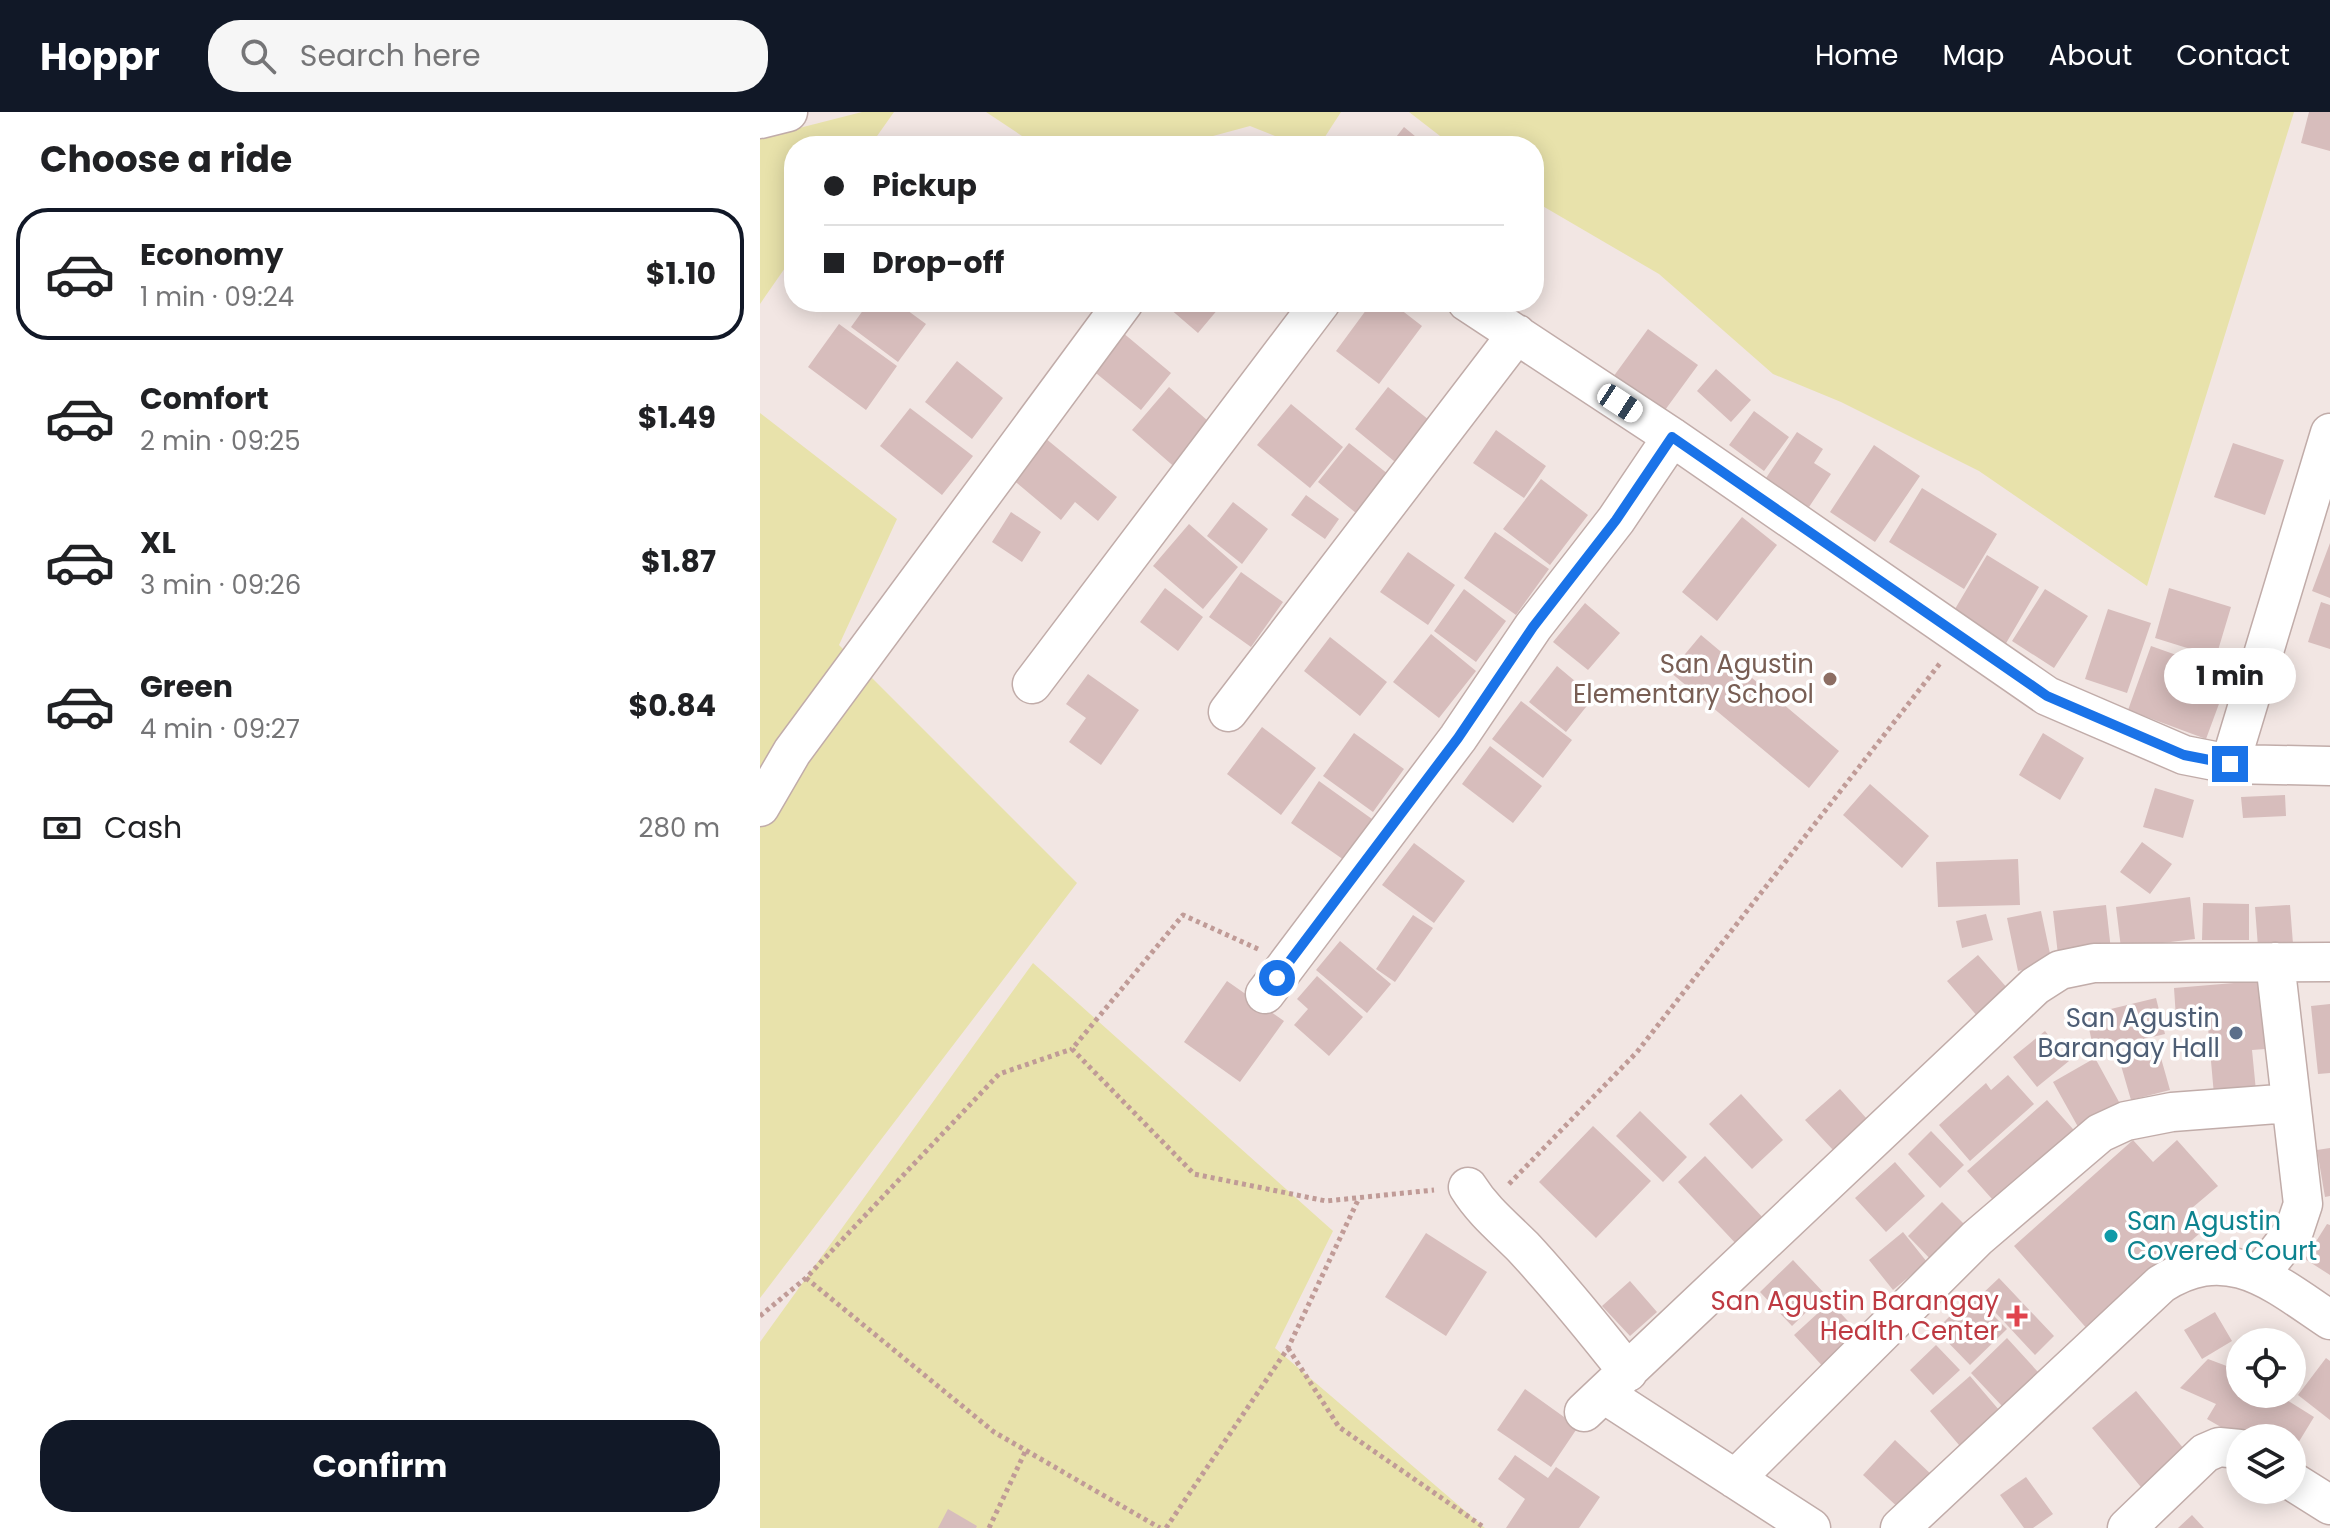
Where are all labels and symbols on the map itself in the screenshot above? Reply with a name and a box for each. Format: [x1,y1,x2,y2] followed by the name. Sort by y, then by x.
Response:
[1593,380,1647,426] car
[1573,646,1814,712] place label: San Agustin Elementary School
[2164,648,2296,704] callout: 1 min
[1821,670,1839,688] marker: San Agustin Elementary School
[2212,746,2248,782] route end
[1259,960,1295,996] route start
[2037,1000,2220,1066] place label: San Agustin Barangay Hall
[2227,1024,2245,1042] marker: San Agustin Barangay Hall
[2127,1203,2317,1269] place label: San Agustin Covered Court
[2102,1227,2120,1245] marker: San Agustin Covered Court
[1711,1283,1999,1349] place label: San Agustin Barangay Health Center
[2006,1305,2028,1327] marker: San Agustin Barangay Health Center

